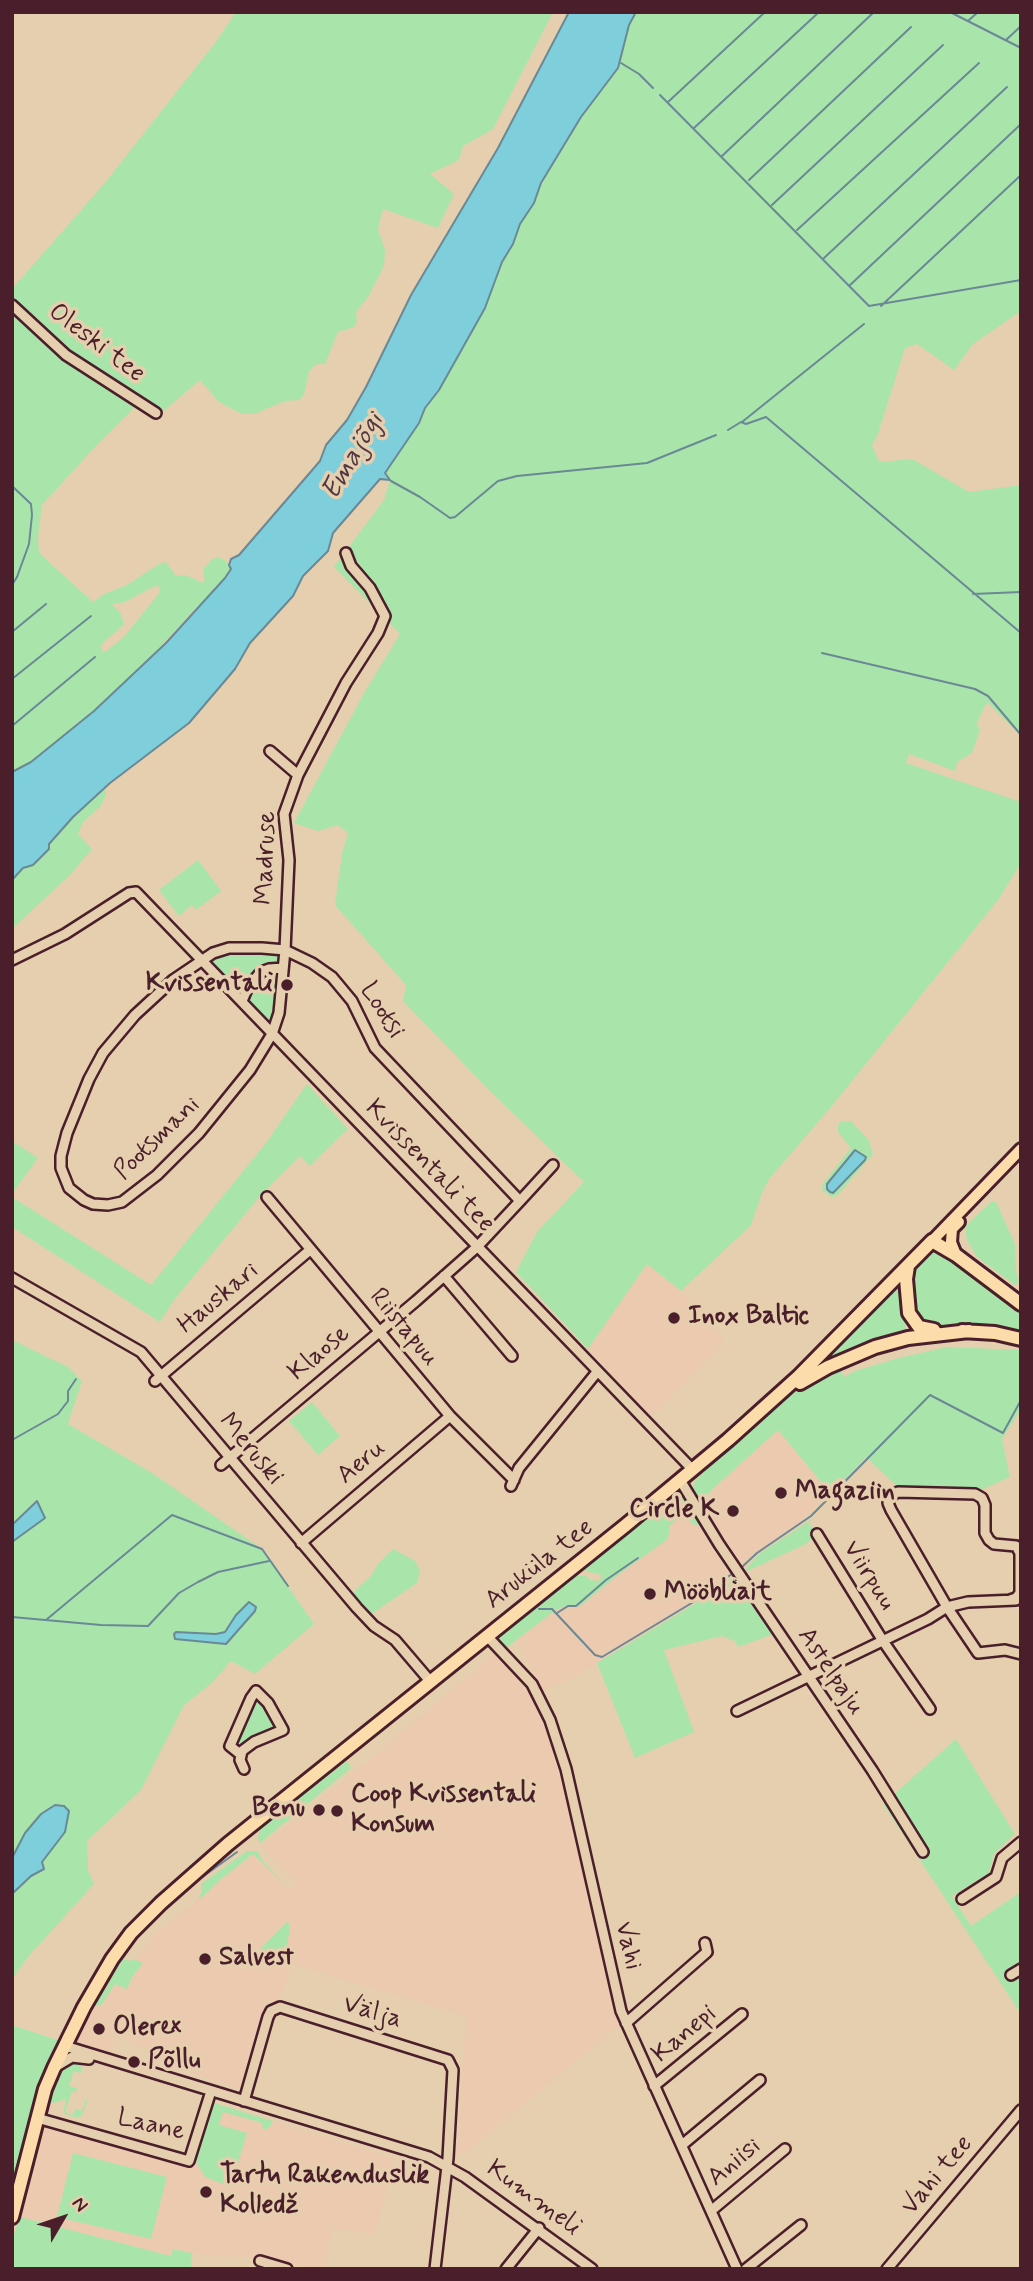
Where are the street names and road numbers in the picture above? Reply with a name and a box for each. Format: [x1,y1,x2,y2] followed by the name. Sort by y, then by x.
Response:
[41,297,151,391] street label: Oleski tee
[250,810,284,906] street label: Madruse
[352,977,410,1045] street label: Lootsi
[108,1090,208,1188] street label: Pootsmani
[358,1094,500,1240] street label: Kvissentali tee
[172,1256,266,1342] street label: Hauskari
[361,1283,445,1373] street label: Riistapuu
[283,1319,357,1389] street label: Klaose
[211,1408,289,1492] street label: Meruski
[331,1434,393,1492] street label: Aeru
[480,1513,600,1617] street label: Aruküla tee
[835,1535,901,1617] street label: Viirpuu
[789,1622,871,1722] street label: Astelpaju
[606,1919,648,1973] street label: Vahi
[339,1989,405,2037] street label: Välja
[647,1999,723,2071] street label: Kanepi
[114,2103,188,2149] street label: Laane
[896,2130,980,2222] street label: Vahi tee
[702,2132,768,2194] street label: Aniisi
[479,2154,587,2244] street label: Kummeli

